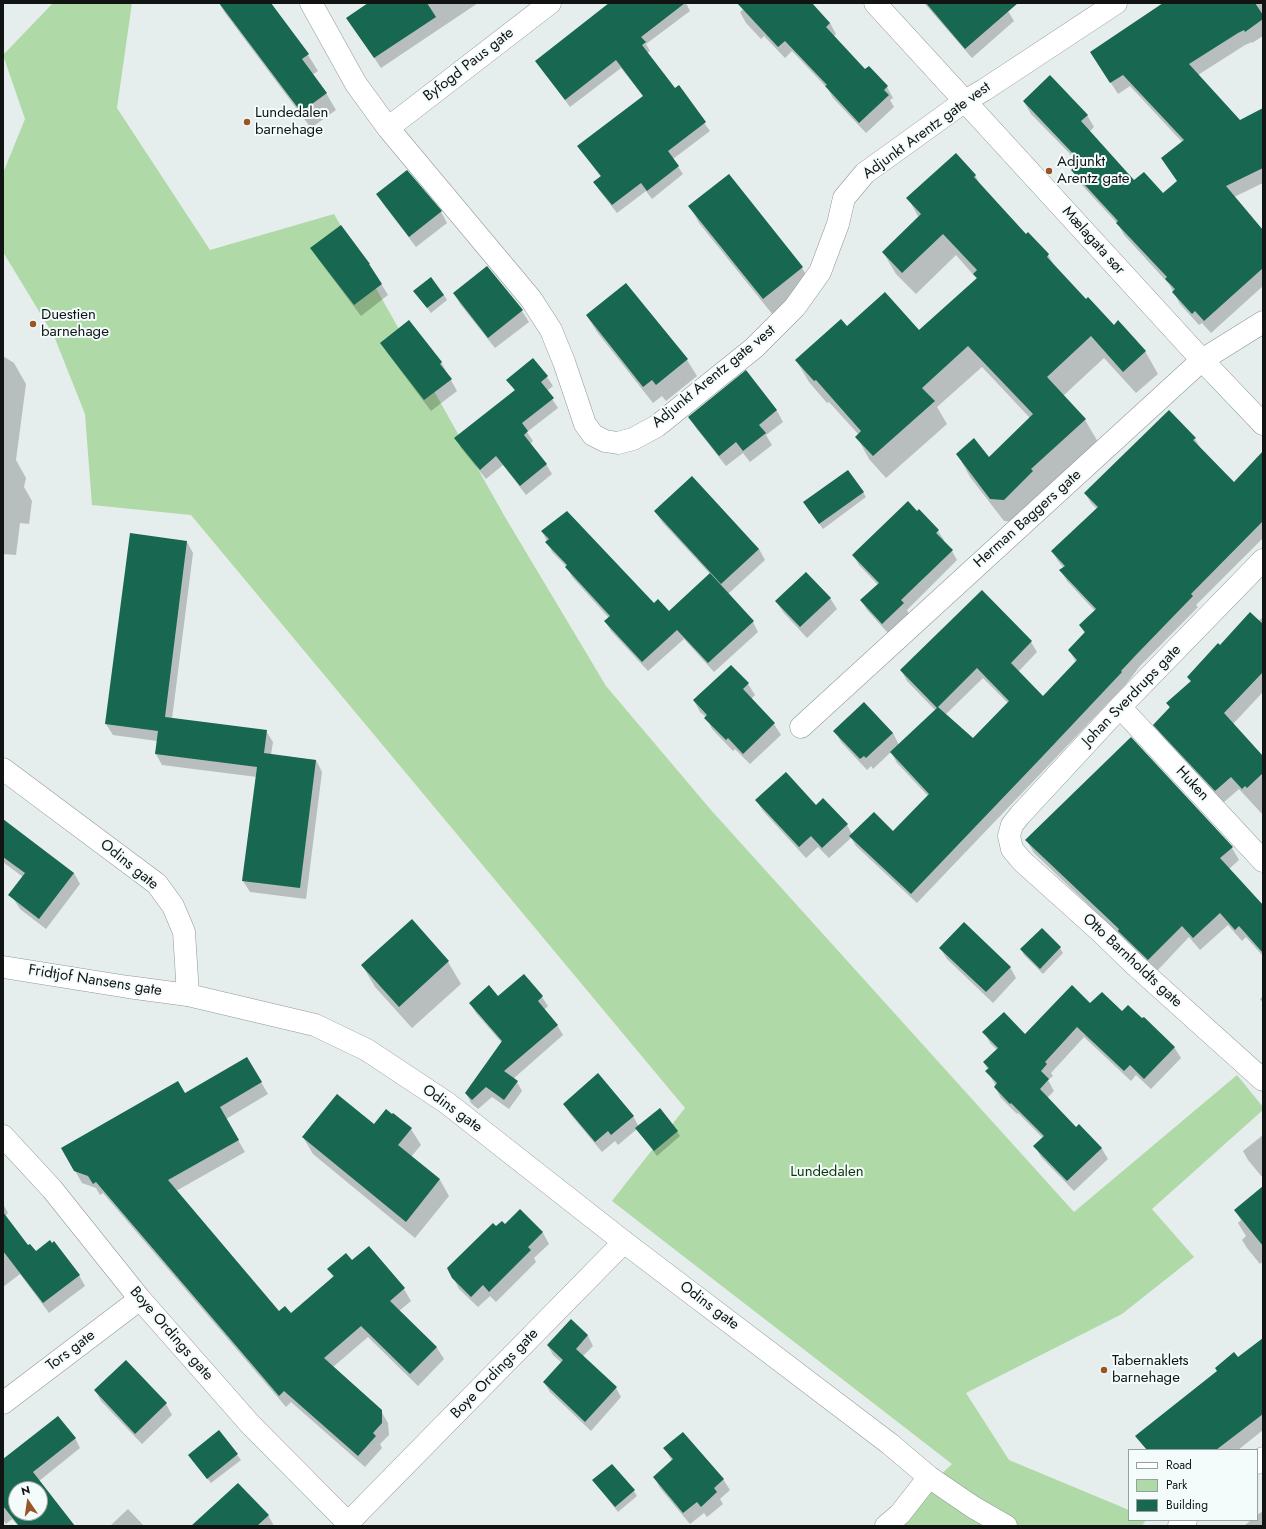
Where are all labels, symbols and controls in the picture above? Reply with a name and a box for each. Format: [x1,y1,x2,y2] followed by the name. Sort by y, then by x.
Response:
[420,24,518,106] street label: Byfogd Paus gate
[860,79,994,183] street label: Adjunkt Arentz gate vest
[255,104,328,139] place label: Lundedalen barnehage
[242,117,252,127] marker: Lundedalen barnehage
[1057,153,1130,188] place label: Adjunkt Arentz gate
[1044,166,1054,176] marker: Adjunkt Arentz gate
[1058,203,1128,279] street label: Mælagata sør
[41,306,109,341] place label: Duestien barnehage
[28,319,38,329] marker: Duestien barnehage
[649,322,779,432] street label: Adjunkt Arentz gate vest
[971,466,1085,572] street label: Herman Baggers gate
[1079,641,1185,751] street label: Johan Sverdrups gate
[1172,763,1212,805] street label: Huken
[96,836,162,894] street label: Odins gate
[1078,910,1186,1012] street label: Otto Barnholdts gate
[27,962,163,1000] street label: Fridtjof Nansens gate
[418,1081,486,1137] street label: Odins gate
[790,1163,864,1181] park label: Lundedalen
[676,1278,742,1334] street label: Odins gate
[125,1283,217,1385] street label: Boye Ordings gate
[447,1325,543,1423] street label: Boye Ordings gate
[43,1327,99,1375] street label: Tors gate
[1112,1352,1189,1387] place label: Tabernaklets barnehage
[1099,1365,1109,1375] marker: Tabernaklets barnehage
[1128,1449,1258,1521] legend
[1166,1456,1192,1474] text: Road
[1166,1476,1187,1494] text: Park
[8,1481,48,1521] north arrow
[19,1482,32,1499] text: N
[1166,1496,1208,1514] text: Building

